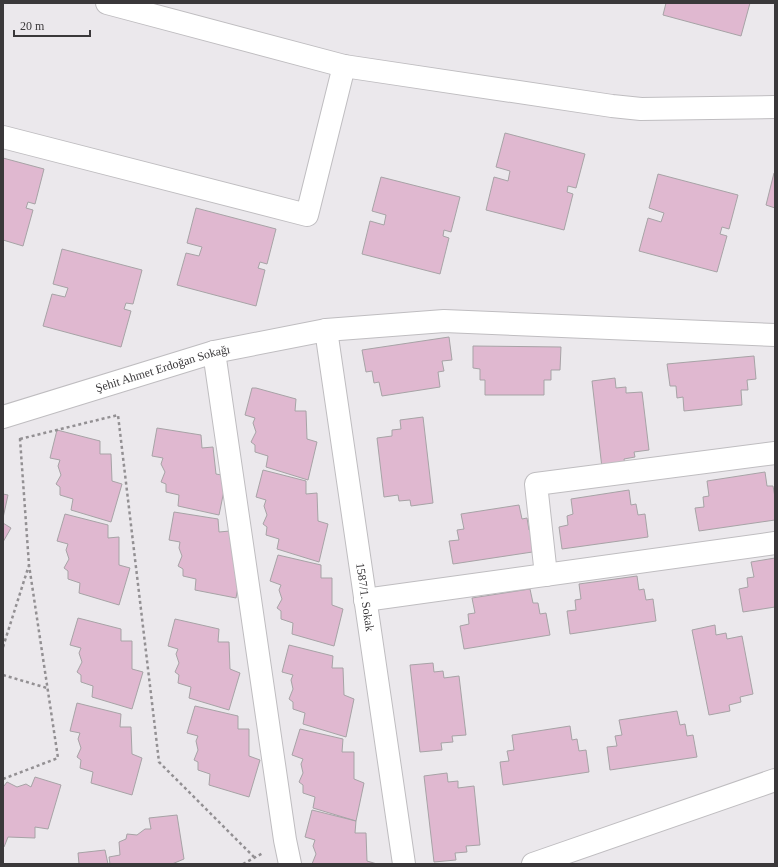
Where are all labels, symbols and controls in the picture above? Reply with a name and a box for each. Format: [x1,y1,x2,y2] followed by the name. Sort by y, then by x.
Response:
[14,12,90,38] scale bar
[20,19,45,33] text: 20 m
[94,342,232,395] street label: Şehit Ahmet Erdoğan Sokağı
[353,562,377,632] street label: 1587/1. Sokak

